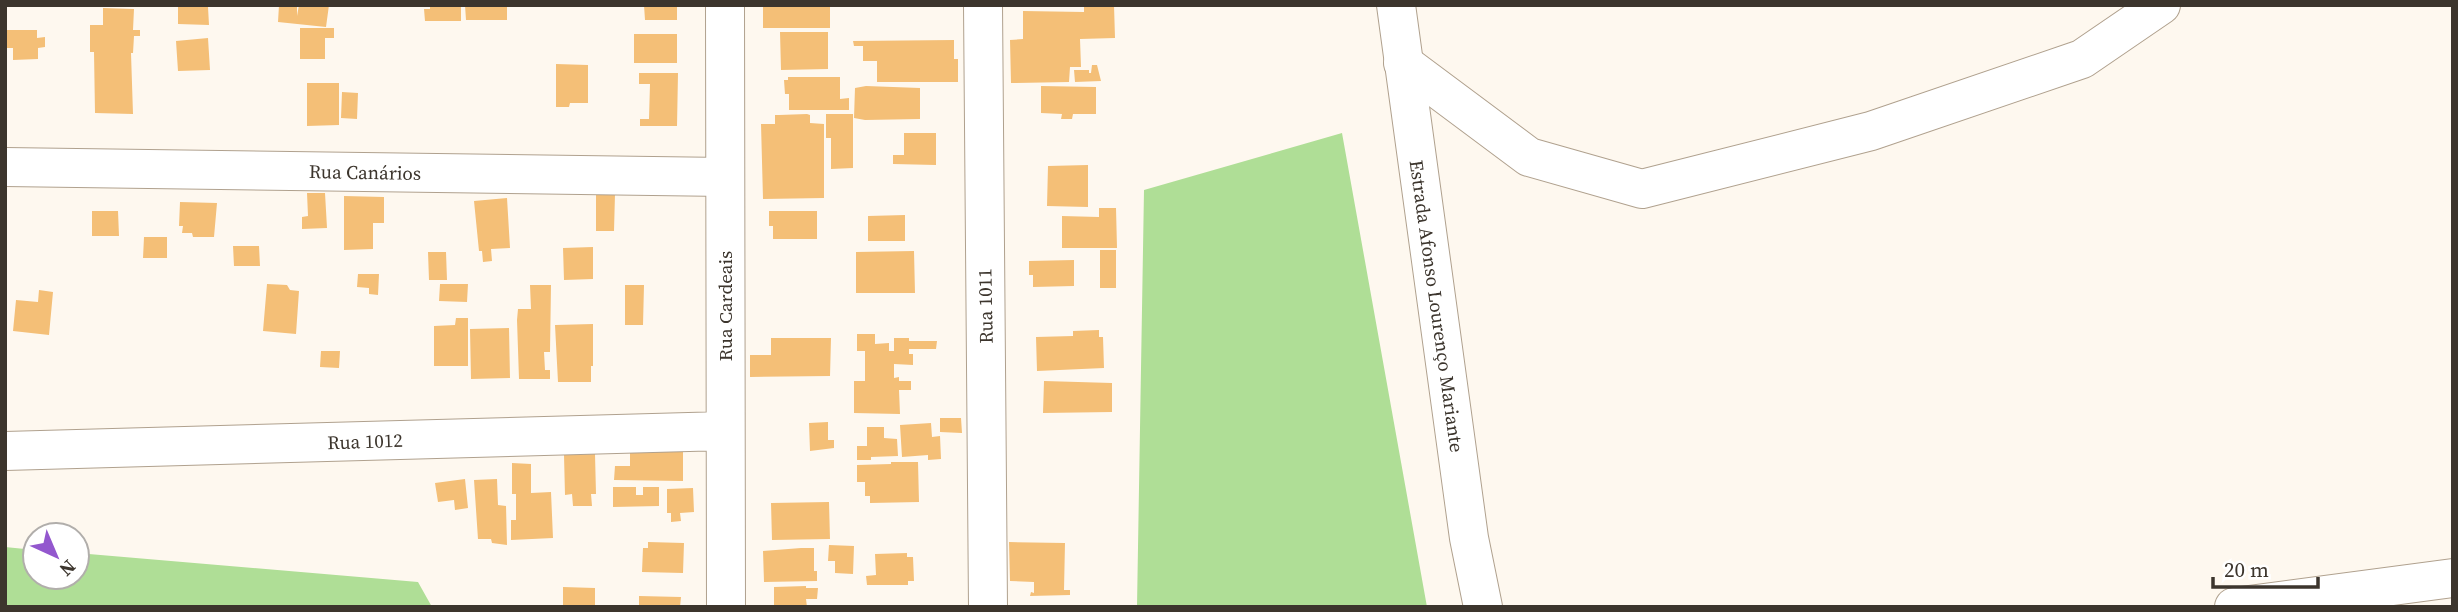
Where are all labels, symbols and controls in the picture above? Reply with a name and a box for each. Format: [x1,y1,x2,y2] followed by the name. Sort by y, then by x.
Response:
[309,158,421,186] street label: Rua Canários
[1404,158,1470,454] street label: Estrada Afonso Lourenço Mariante
[712,251,738,361] street label: Rua Cardeais
[971,268,999,344] street label: Rua 1011
[327,427,403,455] street label: Rua 1012
[21,521,91,591] north arrow
[2213,546,2318,590] scale bar
[54,554,82,582] text: N
[2224,555,2269,584] text: 20 m

